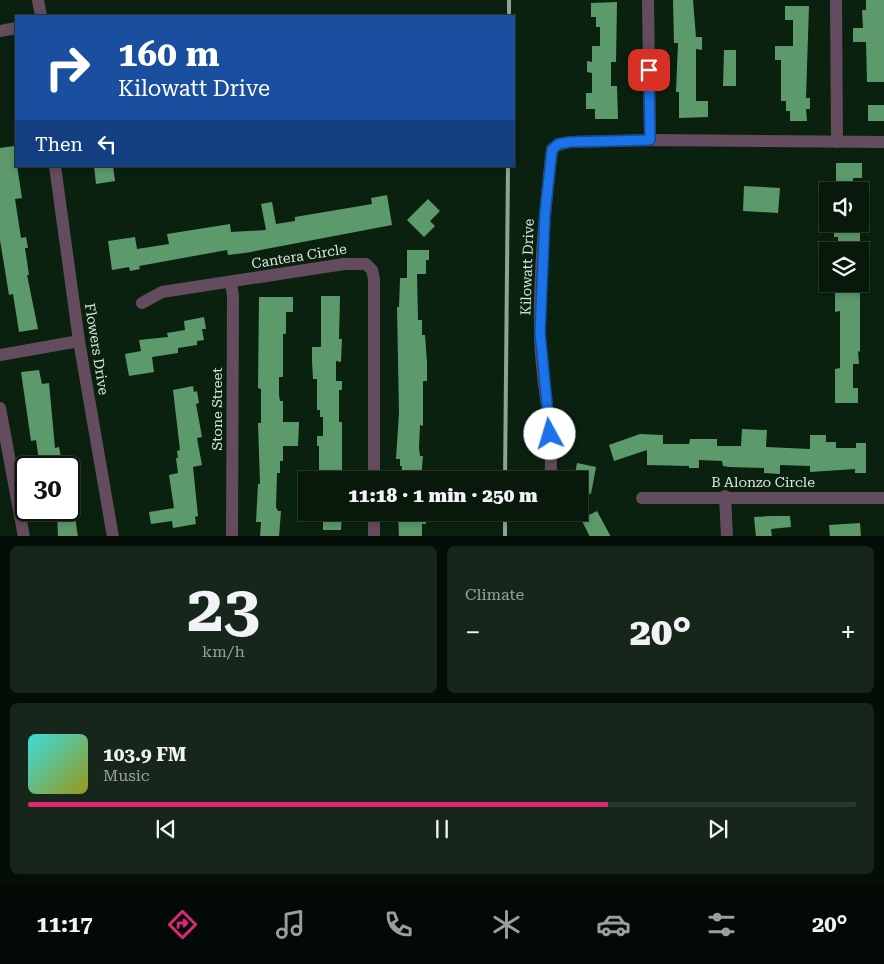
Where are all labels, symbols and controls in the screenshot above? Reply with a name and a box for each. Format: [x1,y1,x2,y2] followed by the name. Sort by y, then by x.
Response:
[118,34,219,75] text: 160 m
[35,35,100,100] icon: right
[628,49,670,91] pin
[635,56,663,84] icon: arrive
[118,76,270,101] text: Kilowatt Drive
[93,130,121,158] icon: left
[35,133,83,156] text: Then
[819,182,869,292] map controls
[819,182,869,232] button: sound
[517,218,537,316] street label: Kilowatt Drive
[250,241,348,271] street label: Cantera Circle
[819,242,869,292] button: layers
[82,302,112,396] street label: Flowers Drive
[209,368,225,450] street label: Stone Street
[523,407,575,459] position arrow
[15,456,80,521] speed limit sign: 30
[711,474,815,490] street label: B Alonzo Circle
[348,484,538,507] text: 11:18 · 1 min · 250 m
[187,571,260,647] text: 23
[465,585,524,604] text: Climate
[630,610,691,654] text: 20°
[465,616,481,649] text: −
[840,616,856,649] text: +
[202,642,245,661] text: km/h
[103,743,186,766] text: 103.9 FM
[103,766,150,785] text: Music
[152,815,180,843] icon: previous
[428,815,456,843] icon: pause
[704,815,732,843] icon: next
[165,907,200,942] icon: directions
[273,907,308,942] icon: music
[381,907,416,942] icon: phone
[489,907,524,942] icon: climate
[596,907,631,942] icon: car
[704,907,739,942] icon: filters
[36,912,93,937] text: 11:17
[812,912,848,937] text: 20°

